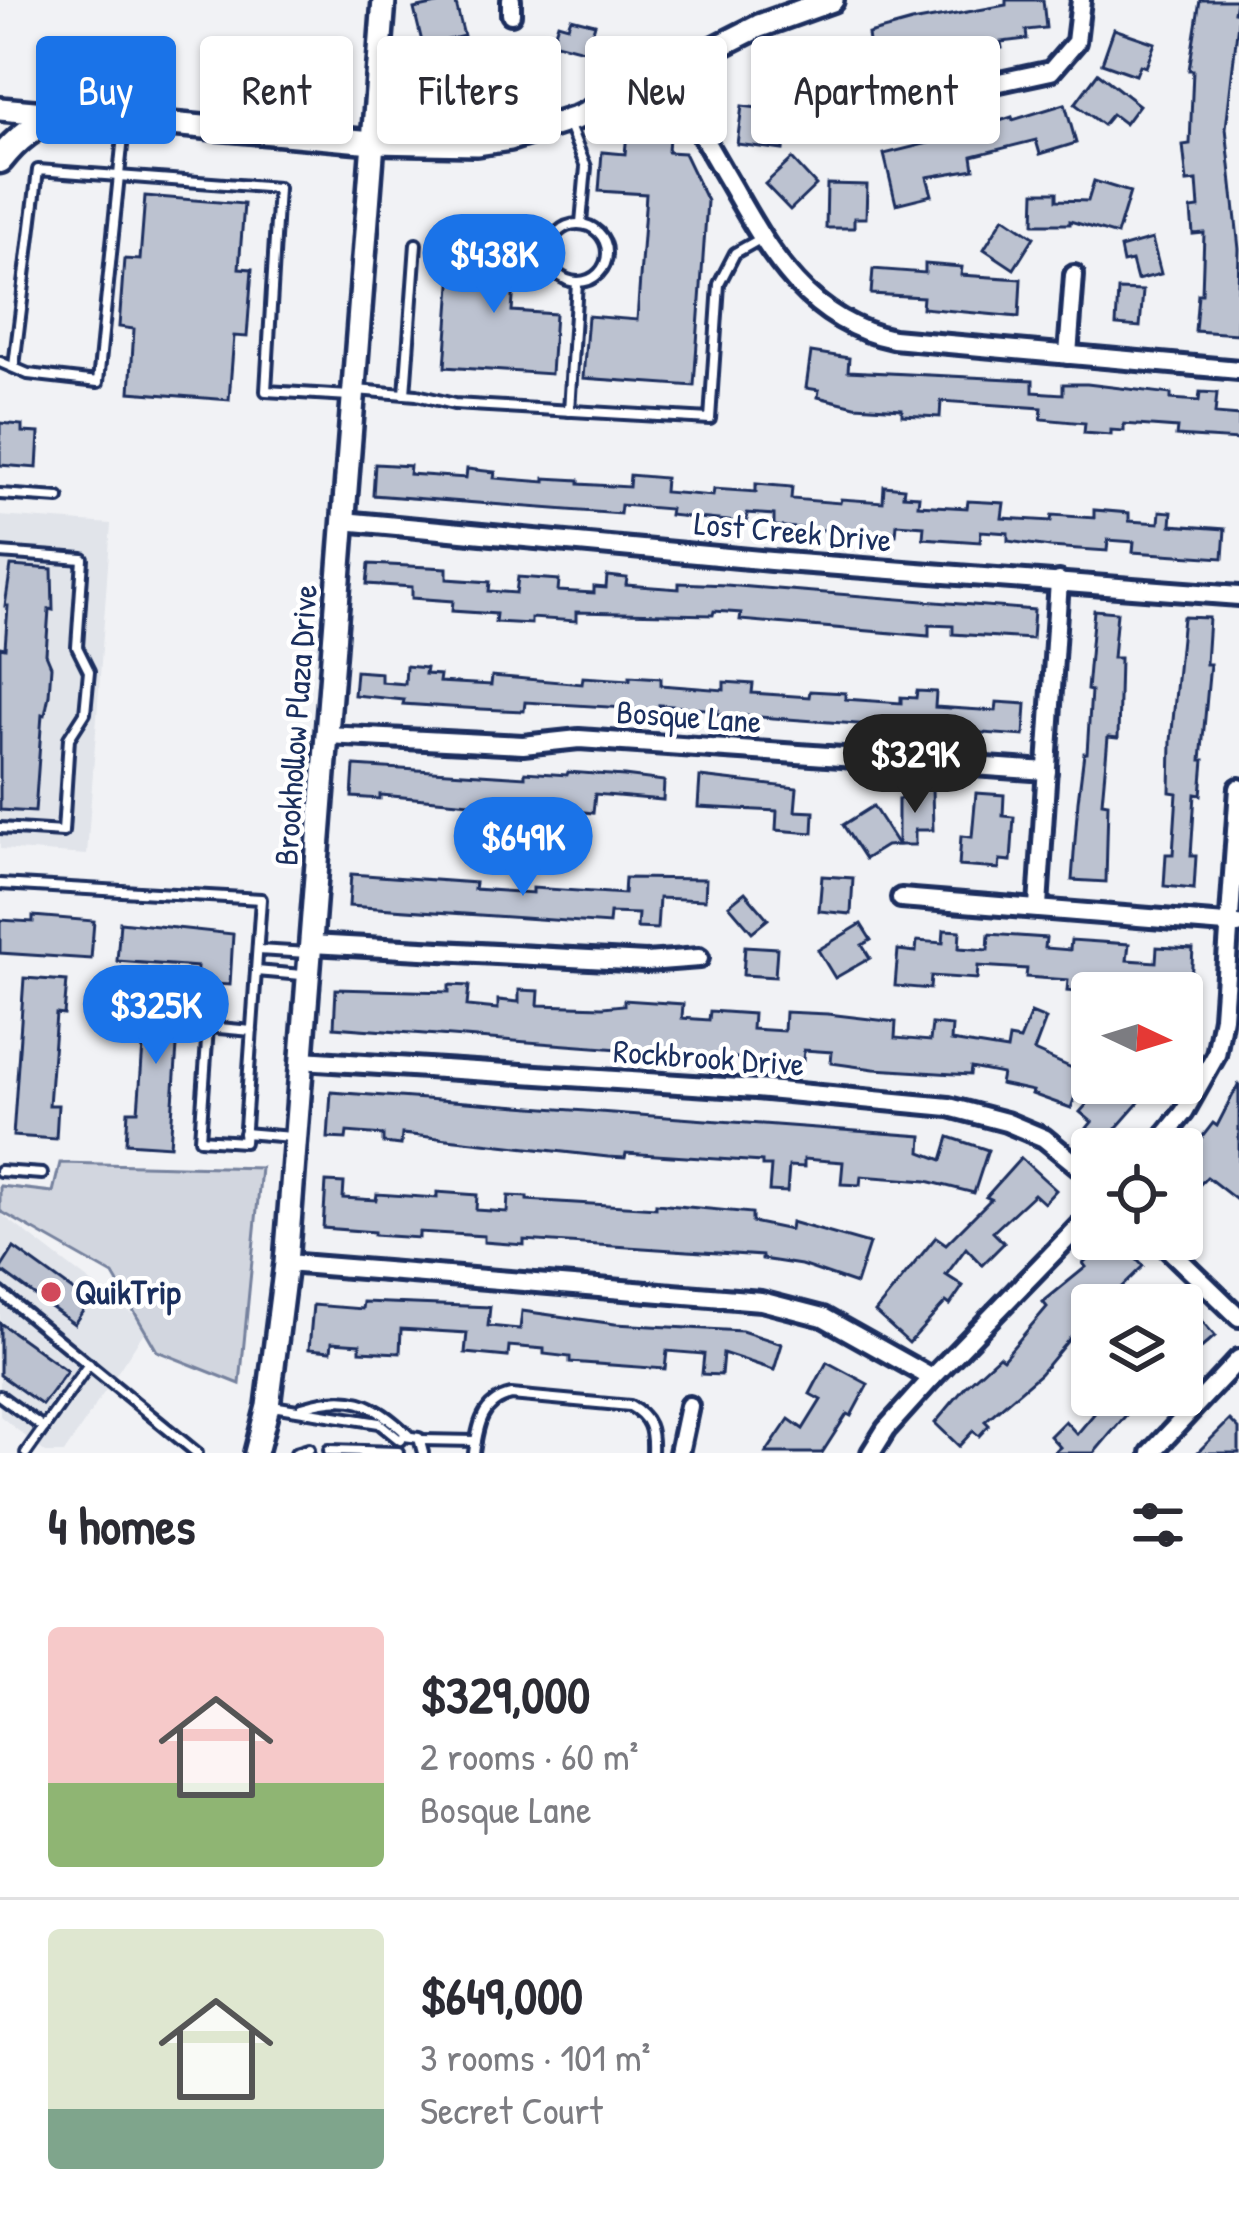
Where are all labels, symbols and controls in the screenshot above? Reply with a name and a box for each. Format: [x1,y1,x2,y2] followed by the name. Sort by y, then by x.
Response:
[36,36,176,144] chip: Buy
[200,36,353,144] chip: Rent
[377,36,561,144] chip: Filters
[585,36,727,144] chip: New
[751,36,1000,144] chip: Apartment
[410,214,578,316] pin: $438K
[449,226,539,279] text: $438K
[693,500,893,562] street label: Lost Creek Drive
[263,583,327,867] street label: Brookhollow Plaza Drive
[615,689,763,744] street label: Bosque Lane
[831,714,999,816] pin: $329K
[870,726,960,779] text: $329K
[439,797,607,899] pin: $649K
[481,809,565,862] text: $649K
[72,965,240,1067] pin: $325K
[1071,972,1203,1104] north arrow
[1071,972,1203,1416] map controls
[110,977,202,1030] text: $325K
[612,1028,806,1086] street label: Rockbrook Drive
[1071,1128,1203,1260] button: locate
[75,1270,181,1316] place label: QuikTrip
[38,1279,64,1305] marker: QuikTrip
[1071,1284,1203,1416] button: layers
[48,1491,195,1560] text: 4 homes
[1125,1492,1191,1558] icon: filters
[420,1660,590,1729] text: $329,000
[144,1675,288,1819] icon: home
[420,1729,638,1782] text: 2 rooms · 60 m²
[420,1782,592,1835] text: Bosque Lane
[420,1961,583,2030] text: $649,000
[144,1977,288,2121] icon: home
[420,2030,650,2083] text: 3 rooms · 101 m²
[420,2083,603,2136] text: Secret Court

